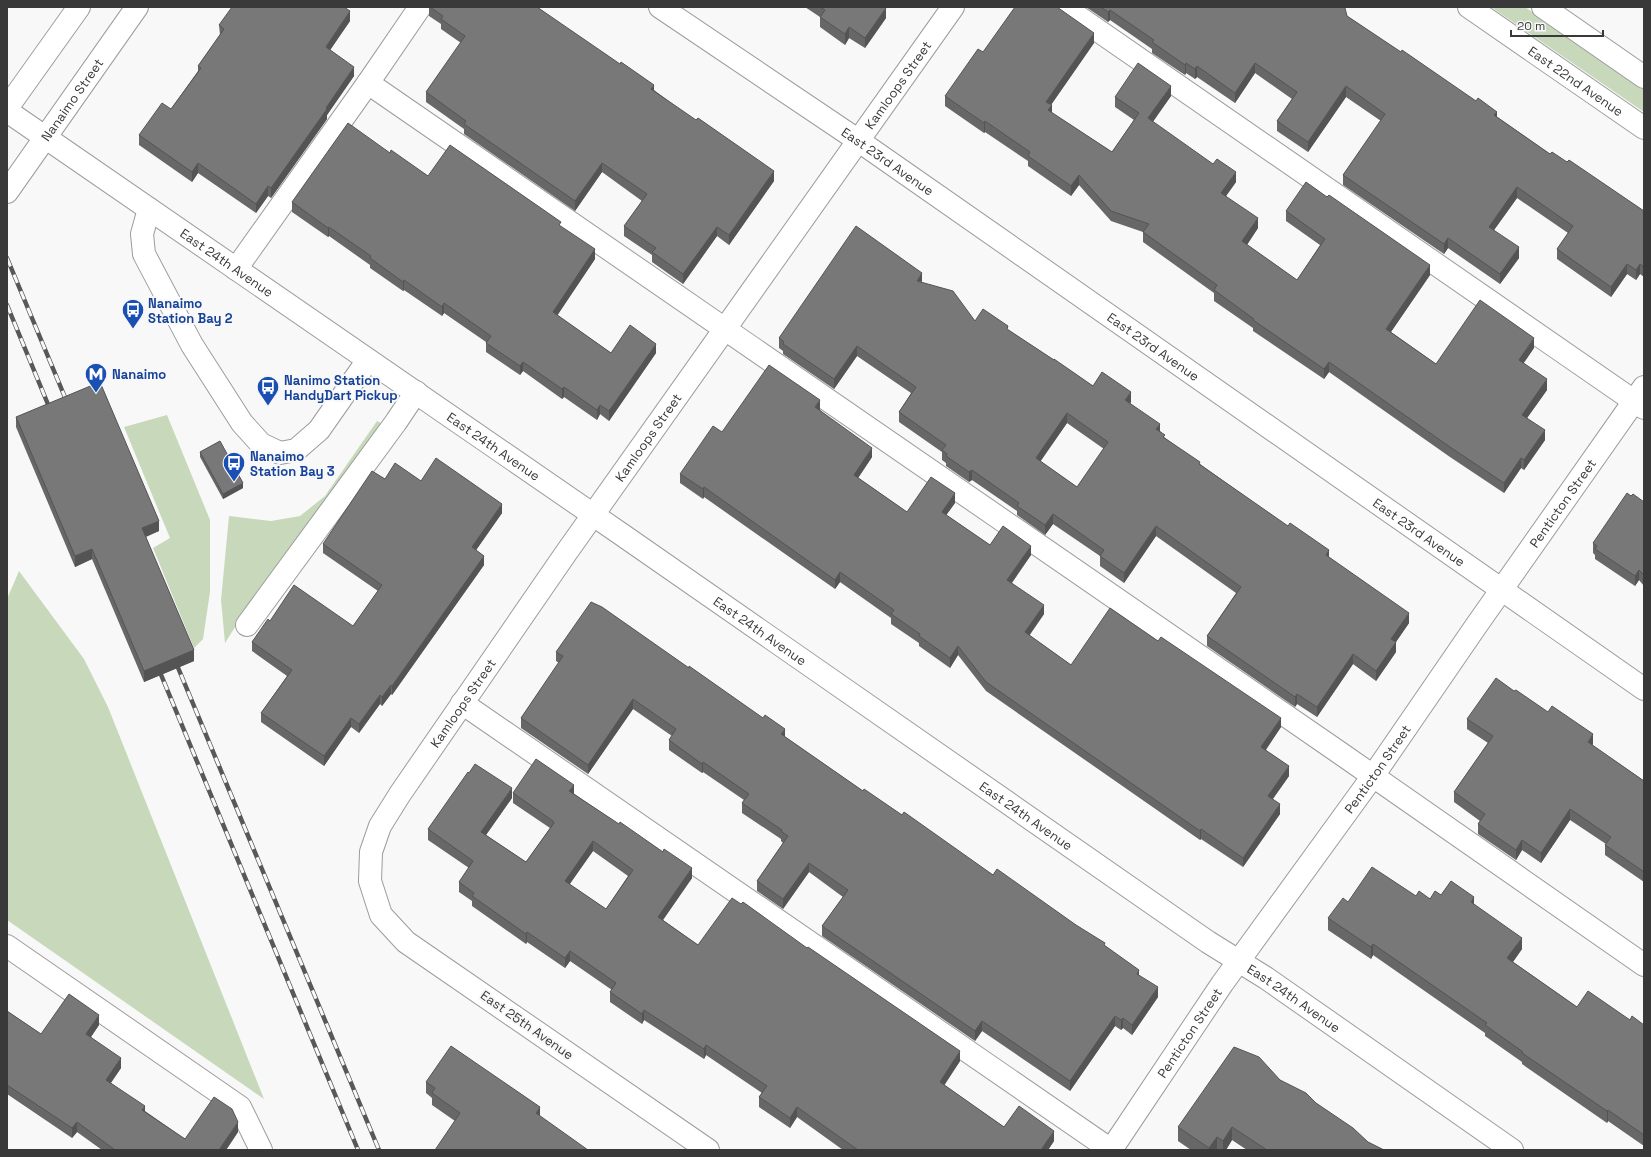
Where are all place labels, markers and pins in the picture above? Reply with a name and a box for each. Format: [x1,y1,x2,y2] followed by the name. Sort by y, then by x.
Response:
[148,295,233,327] place label: Nanaimo Station Bay 2
[120,297,146,330] bus stop icon: Nanaimo Station Bay 2
[83,361,109,394] metro station icon: Nanaimo
[112,366,166,383] place label: Nanaimo
[284,372,397,404] place label: Nanimo Station HandyDart Pickup
[255,374,281,407] bus stop icon: Nanimo Station HandyDart Pickup
[250,448,335,480] place label: Nanaimo Station Bay 3
[221,450,247,483] bus stop icon: Nanaimo Station Bay 3

